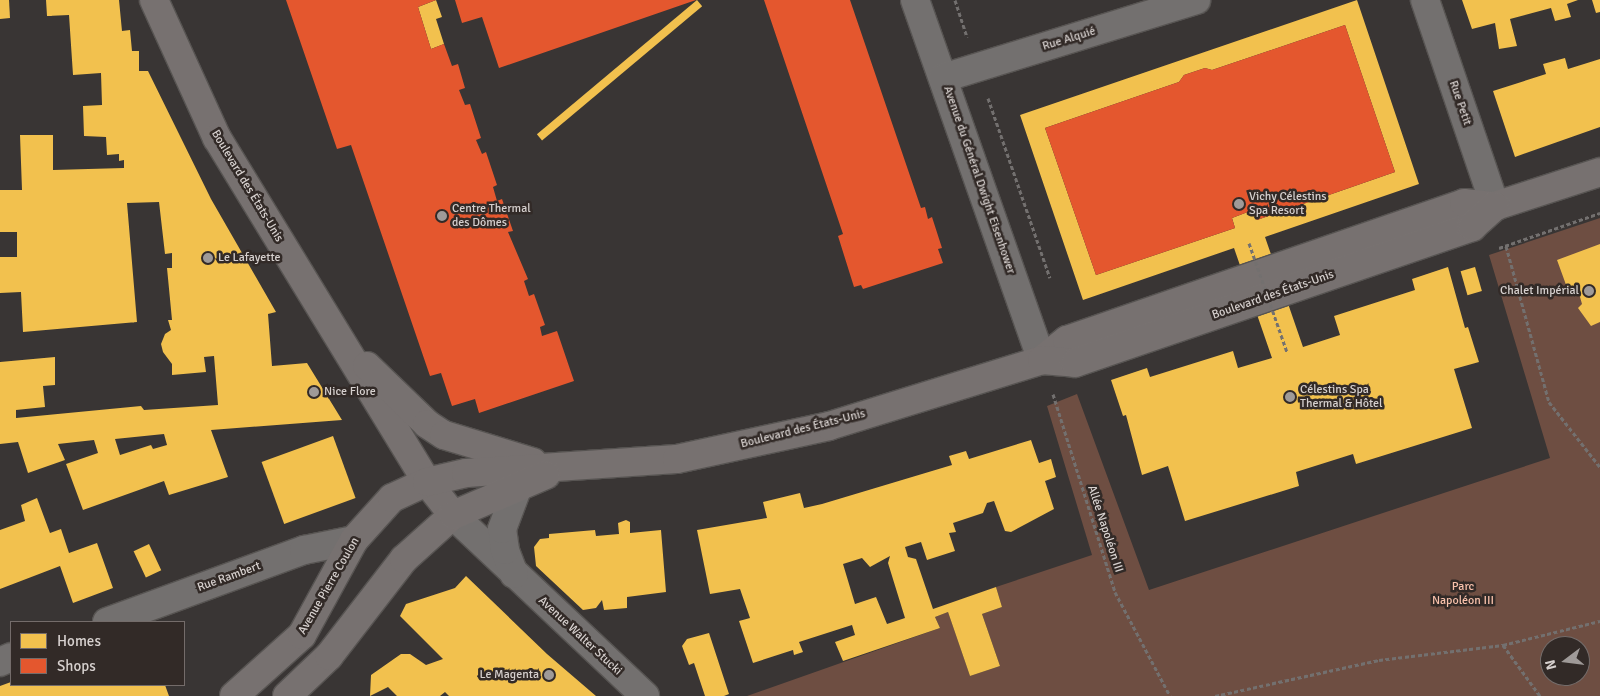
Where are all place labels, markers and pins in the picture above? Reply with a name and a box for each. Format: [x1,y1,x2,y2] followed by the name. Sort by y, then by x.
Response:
[1249,190,1327,218] place label: Vichy Célestins Spa Resort
[1233,198,1245,210] marker: Vichy Célestins Spa Resort
[452,202,531,230] place label: Centre Thermal des Dômes
[436,210,448,222] marker: Centre Thermal des Dômes
[218,251,281,265] place label: Le Lafayette
[202,252,214,264] marker: Le Lafayette
[1500,284,1579,298] place label: Chalet Impérial
[1583,285,1595,297] marker: Chalet Impérial
[1300,383,1383,411] place label: Célestins Spa Thermal & Hôtel
[324,385,376,399] place label: Nice Flore
[308,386,320,398] marker: Nice Flore
[1284,391,1296,403] marker: Célestins Spa Thermal & Hôtel
[480,668,539,682] place label: Le Magenta
[543,669,555,681] marker: Le Magenta

